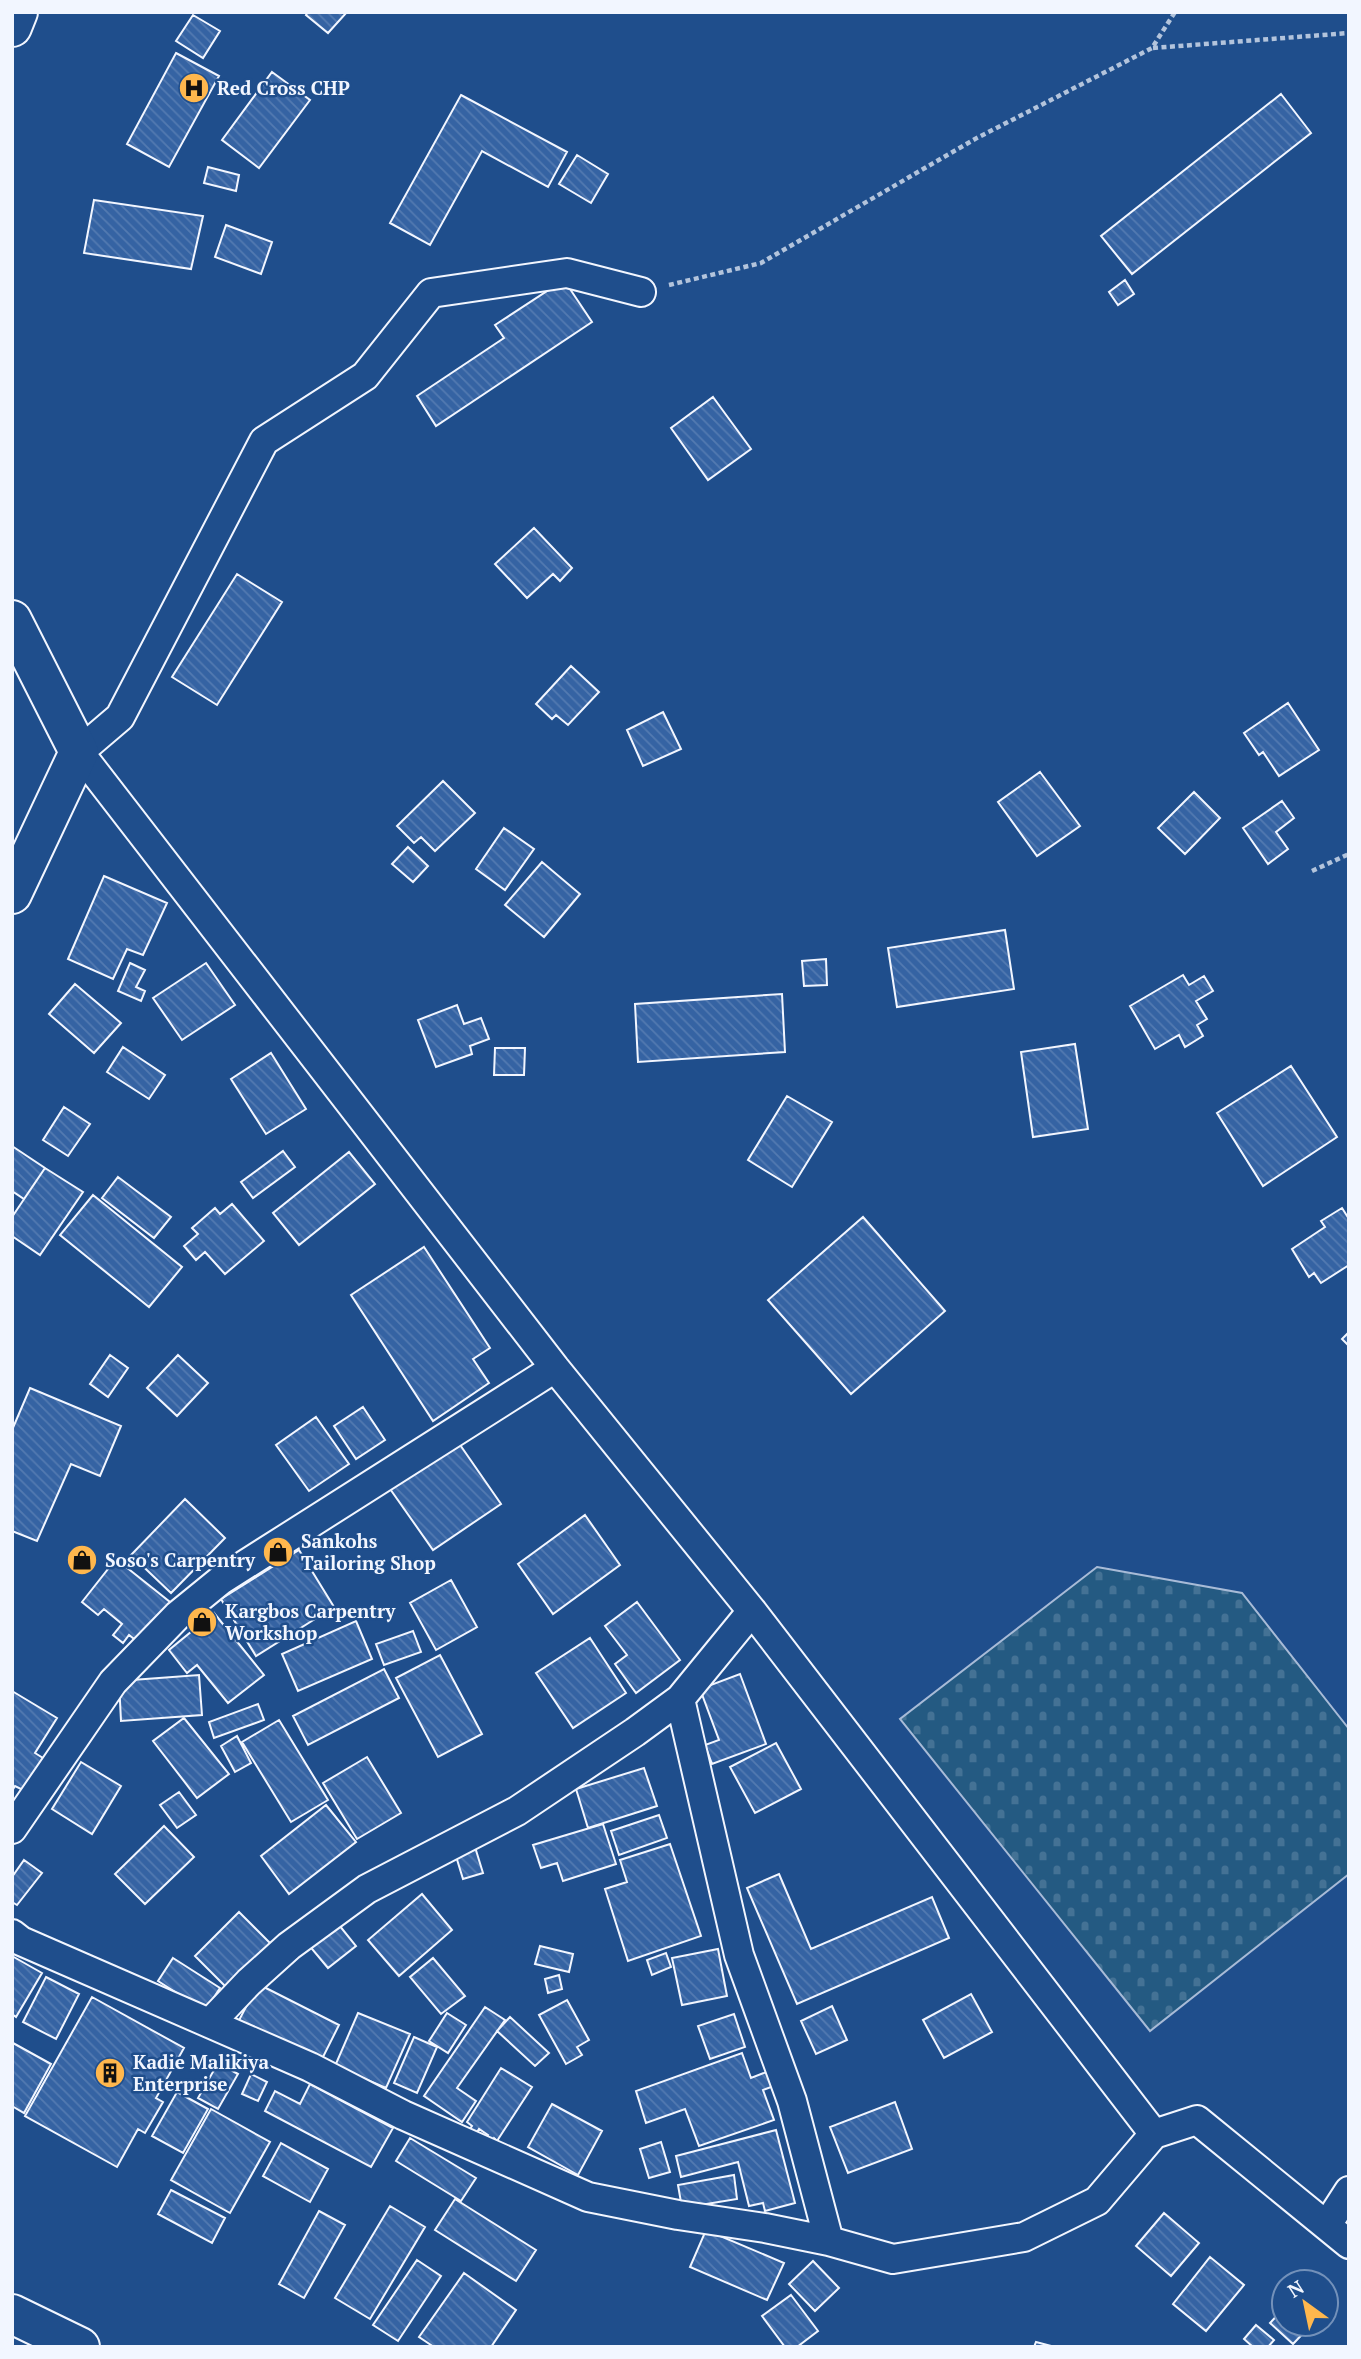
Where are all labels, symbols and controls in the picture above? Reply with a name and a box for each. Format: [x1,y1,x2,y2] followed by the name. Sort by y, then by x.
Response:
[177,71,211,105] hospital icon: Red Cross CHP
[217,75,350,100] place label: Red Cross CHP
[301,1528,436,1575] place label: Sankohs Tailoring Shop
[261,1535,295,1569] shop icon: Sankohs Tailoring Shop
[65,1543,99,1577] shop icon: Soso's Carpentry
[105,1547,256,1572] place label: Soso's Carpentry
[225,1598,396,1645] place label: Kargbos Carpentry Workshop
[185,1605,219,1639] shop icon: Kargbos Carpentry Workshop
[133,2049,269,2096] place label: Kadie Malikiya Enterprise
[93,2056,127,2090] building icon: Kadie Malikiya Enterprise
[1270,2268,1340,2338] north arrow
[1283,2274,1309,2303] text: N

